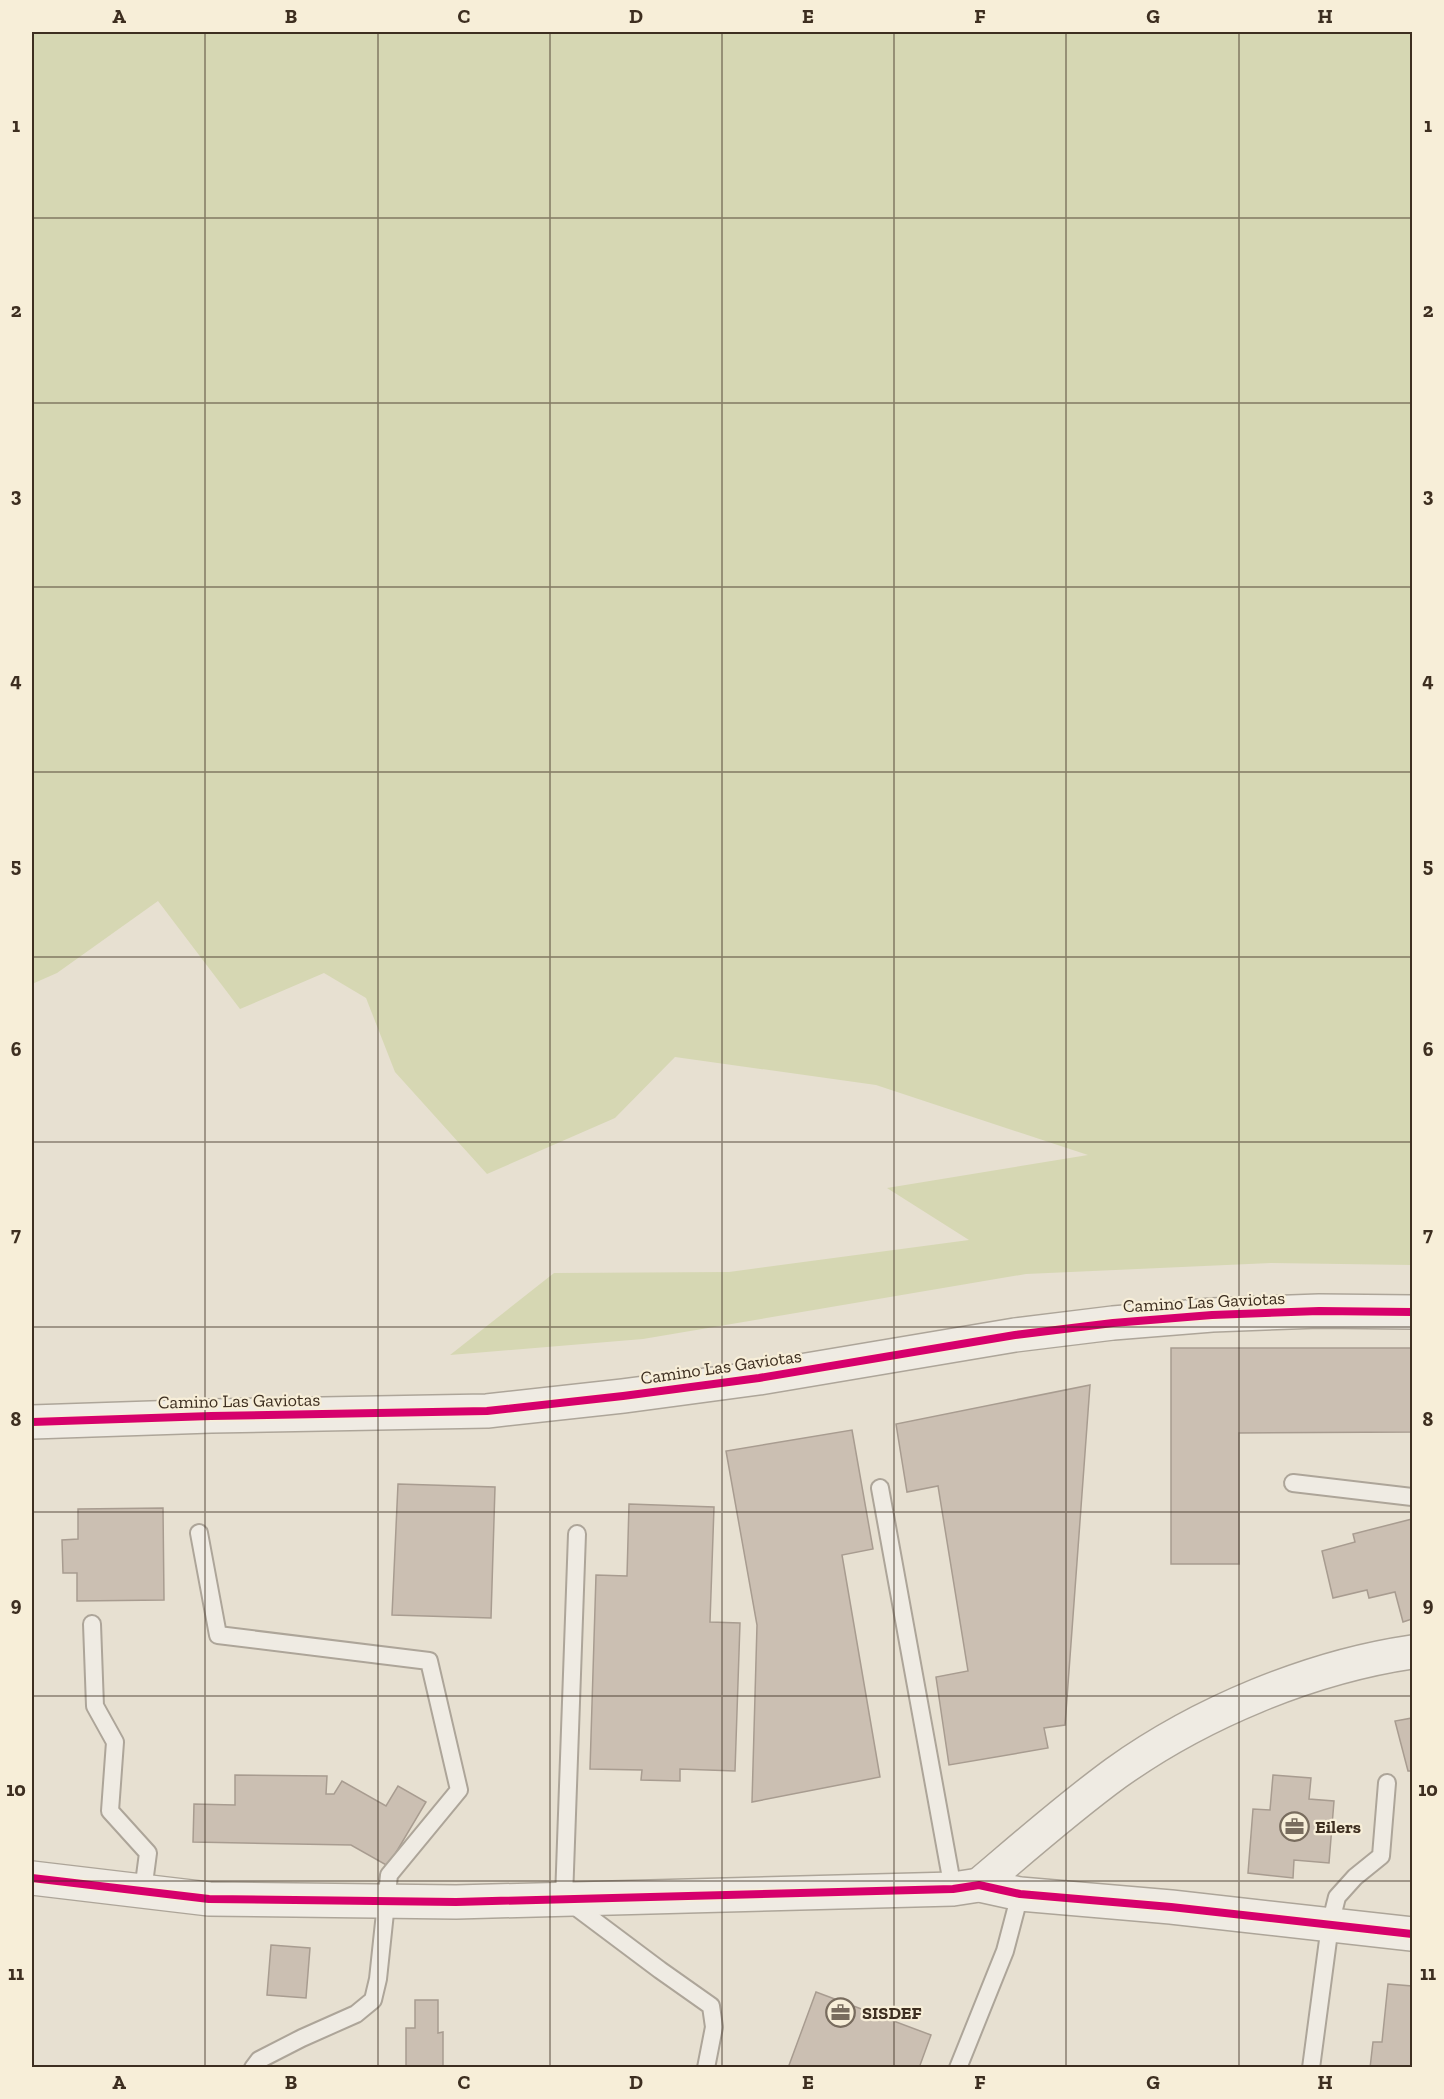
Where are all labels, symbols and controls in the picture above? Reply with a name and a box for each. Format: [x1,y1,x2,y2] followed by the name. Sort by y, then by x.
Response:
[112,4,126,28] text: A
[285,4,297,28] text: B
[458,4,471,28] text: C
[629,4,643,28] text: D
[802,4,814,28] text: E
[974,4,986,28] text: F
[1146,4,1160,28] text: G
[1317,4,1333,28] text: H
[12,113,20,137] text: 1
[1424,113,1432,137] text: 1
[11,298,22,322] text: 2
[1423,298,1434,322] text: 2
[11,483,22,507] text: 3
[1423,483,1434,507] text: 3
[10,668,22,692] text: 4
[1422,668,1434,692] text: 4
[11,853,21,877] text: 5
[1423,853,1433,877] text: 5
[11,1037,22,1061] text: 6
[1423,1037,1434,1061] text: 6
[11,1222,21,1246] text: 7
[1423,1222,1433,1246] text: 7
[1122,1287,1286,1317] street label: Camino Las Gaviotas
[639,1345,803,1389] street label: Camino Las Gaviotas
[158,1389,321,1413] street label: Camino Las Gaviotas
[11,1407,22,1431] text: 8
[1423,1407,1434,1431] text: 8
[11,1592,22,1616] text: 9
[1423,1592,1434,1616] text: 9
[6,1777,26,1801] text: 10
[1418,1777,1438,1801] text: 10
[1278,1811,1310,1843] office icon: Eilers
[1315,1816,1361,1838] place label: Eilers
[8,1961,24,1985] text: 11
[1420,1961,1436,1985] text: 11
[825,1997,857,2029] office icon: SISDEF
[862,2002,922,2024] place label: SISDEF
[112,2070,126,2094] text: A
[285,2070,297,2094] text: B
[458,2070,471,2094] text: C
[629,2070,643,2094] text: D
[802,2070,814,2094] text: E
[974,2070,986,2094] text: F
[1146,2070,1160,2094] text: G
[1317,2070,1333,2094] text: H

